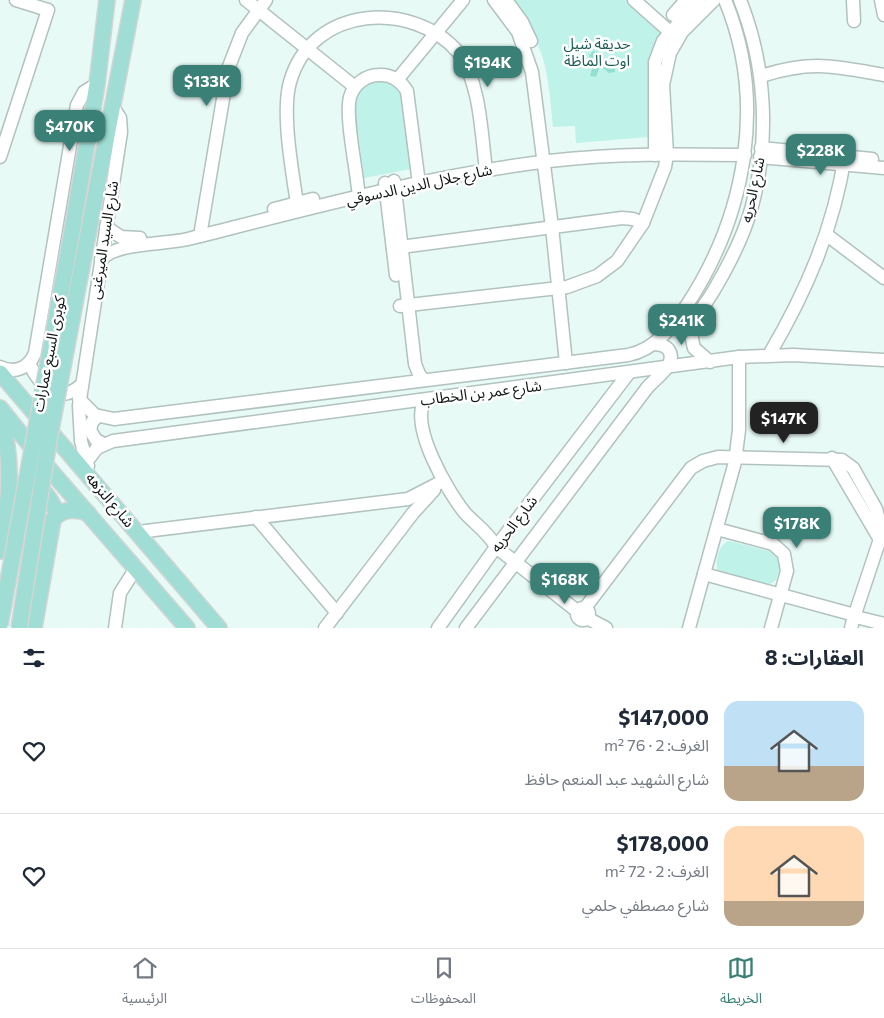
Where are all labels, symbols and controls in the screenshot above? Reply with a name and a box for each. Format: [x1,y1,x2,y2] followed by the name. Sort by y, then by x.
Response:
[563,34,631,70] park label: حديقة شيل اوت الماظة
[453,46,523,88] pin: $194K
[464,52,512,71] text: $194K
[172,64,242,107] pin: $133K
[184,71,230,90] text: $133K
[35,110,105,152] pin: $470K
[45,116,95,135] text: $470K
[786,134,856,176] pin: $228K
[797,140,845,159] text: $228K
[736,155,772,225] street label: شارع الحريه
[344,160,495,212] street label: شارع جلال الدين الدسوقي
[85,179,125,301] street label: شارع السيد الميرغنى
[28,293,72,414] street label: كوبرى السبع عمارات
[647,304,717,346] pin: $241K
[659,310,705,329] text: $241K
[419,376,543,412] street label: شارع عمر بن الخطاب
[749,402,819,444] pin: $147K
[761,408,807,427] text: $147K
[80,468,139,533] street label: شارع النزهه
[486,491,544,558] street label: شارع الحريه
[762,506,832,549] pin: $178K
[774,513,820,532] text: $178K
[530,562,600,605] pin: $168K
[541,569,589,588] text: $168K
[20,644,48,672] icon: filters
[765,644,864,669] text: العقارات: 8
[618,704,709,729] text: $147,000
[764,721,824,781] icon: home
[604,735,709,754] text: الغرف: 2 · 76 m²
[20,737,48,765] icon: heart
[525,769,709,788] text: شارع الشهيد عبد المنعم حافظ
[617,830,709,855] text: $178,000
[764,846,824,906] icon: home
[605,861,709,880] text: الغرف: 2 · 72 m²
[20,862,48,890] icon: heart
[582,895,709,914] text: شارع مصطفي حلمي
[122,954,167,1013] tab: الرئيسية
[411,954,476,1013] tab: المحفوظات
[720,954,762,1013] tab: الخريطة

